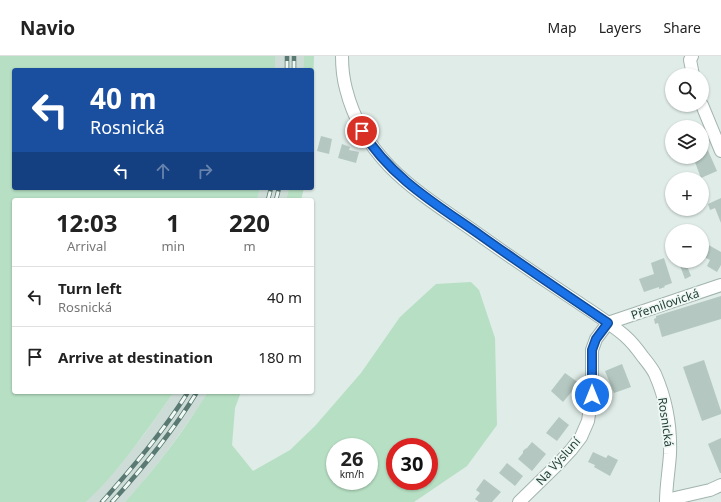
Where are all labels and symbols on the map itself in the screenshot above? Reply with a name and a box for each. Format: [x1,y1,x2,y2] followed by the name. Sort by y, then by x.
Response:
[345,114,379,148] pin
[629,284,701,324] street label: Přemilovická
[571,374,613,416] position arrow
[654,396,678,448] street label: Rosnická
[532,433,585,489] street label: Na Výsluní
[386,438,438,490] speed limit sign: 30

